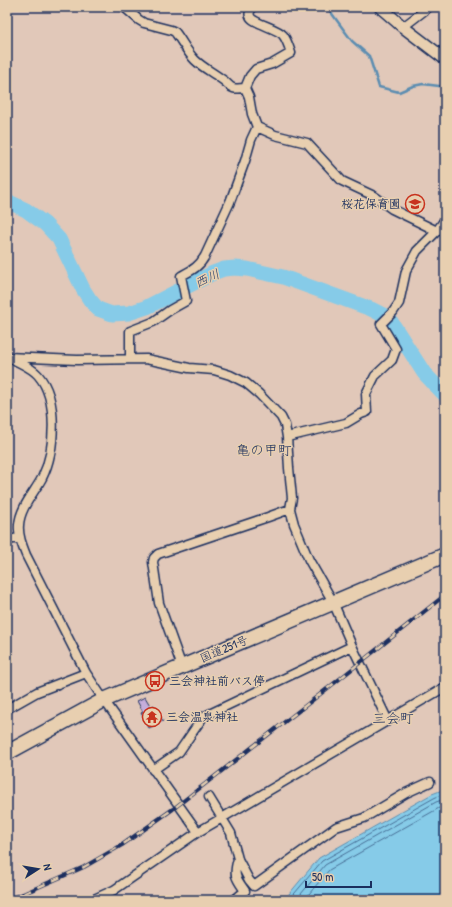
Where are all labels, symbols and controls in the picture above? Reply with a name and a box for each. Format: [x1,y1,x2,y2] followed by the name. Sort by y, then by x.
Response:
[404,193,426,215] school or university icon: 桜花保育園
[341,195,401,212] place label: 桜花保育園
[191,264,223,292] water label: 西川
[236,440,292,459] district label: 亀の甲町
[197,631,251,666] street label: 国道251号
[144,670,166,692] bus stop icon: 三会神社前バス停
[169,672,265,689] place label: 三会神社前バス停
[141,706,163,728] temple icon: 三会温泉神社
[166,708,238,725] place label: 三会温泉神社
[372,708,414,727] district label: 三会町
[18,849,58,889] north arrow
[40,863,55,871] text: N
[306,863,371,889] scale bar
[312,868,333,885] text: 50 m

